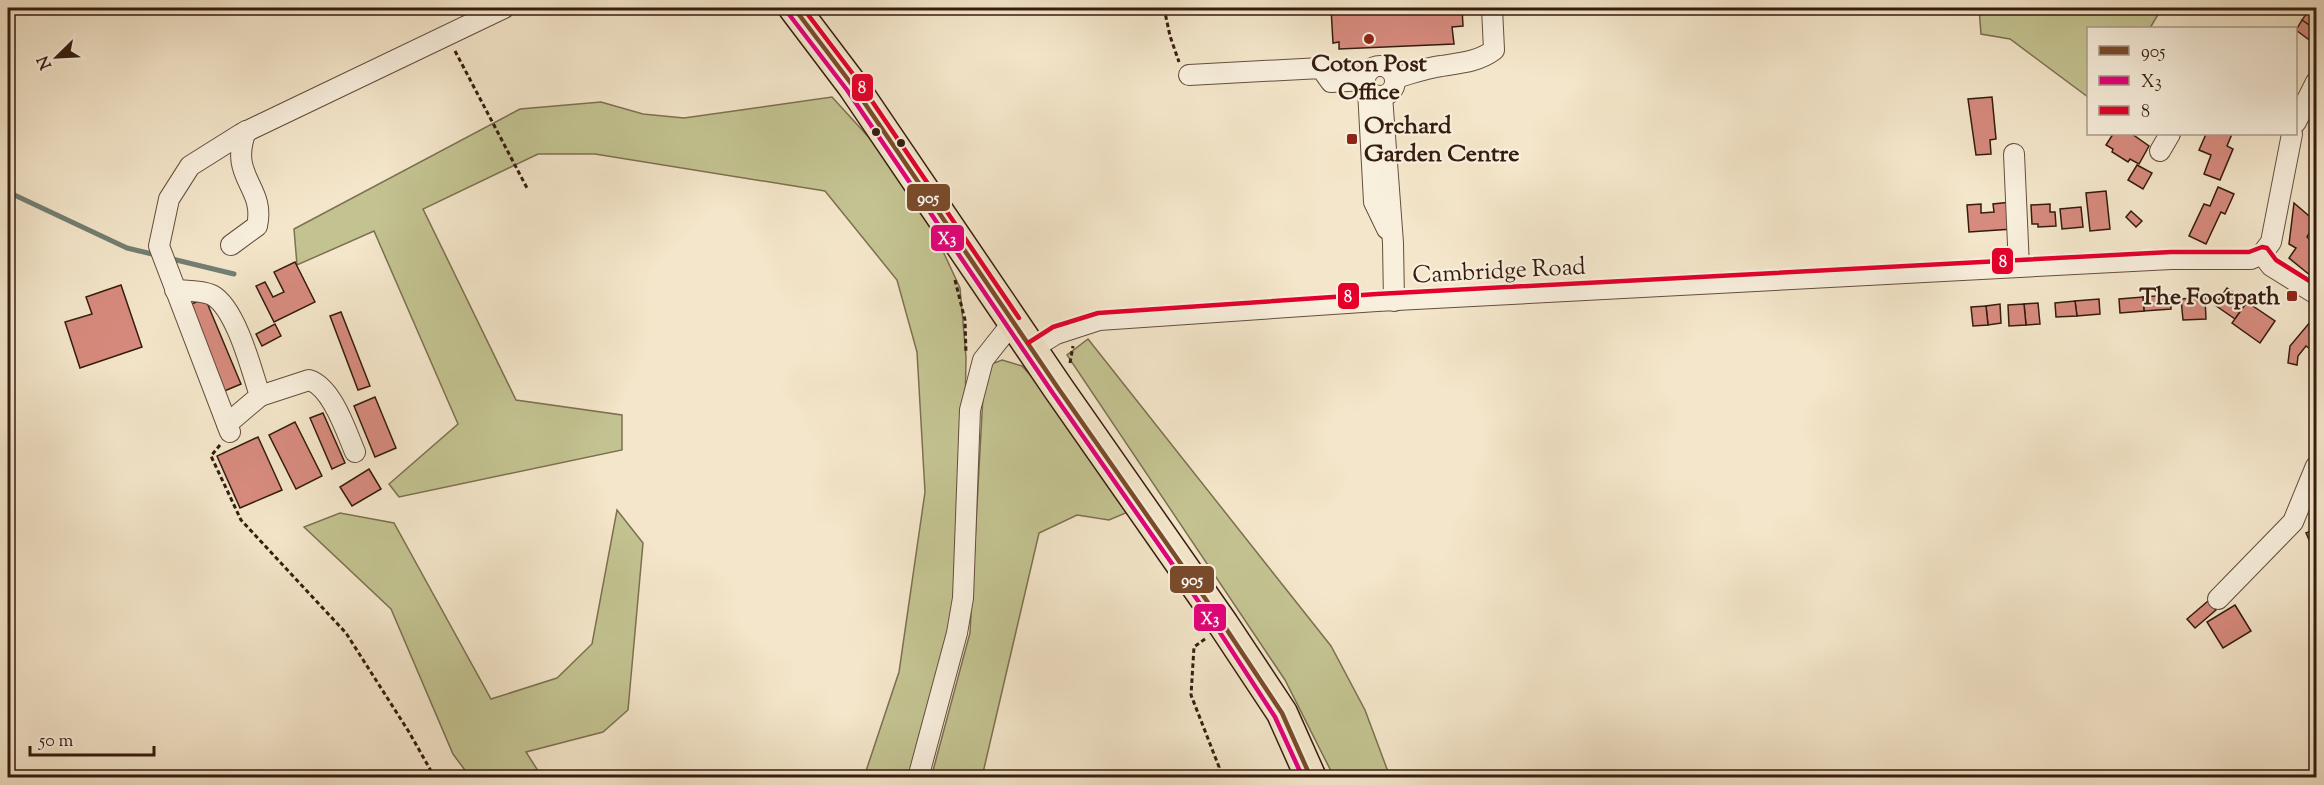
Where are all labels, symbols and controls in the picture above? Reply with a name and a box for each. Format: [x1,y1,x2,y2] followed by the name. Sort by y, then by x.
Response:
[27,27,87,87] north arrow
[2087,27,2297,135] legend
[1362,32,1376,46] marker: Coton Post Office
[2141,40,2165,66] text: 905
[1311,48,1428,110] place label: Coton Post Office
[32,51,59,73] text: N
[2141,70,2162,96] text: X3
[851,73,874,102] line badge: 8
[858,78,866,101] text: 8
[2141,100,2150,126] text: 8
[1364,110,1519,172] place label: Orchard Garden Centre
[870,126,882,138] unlabelled marker
[1345,132,1359,146] marker: Orchard Garden Centre
[895,137,907,149] unlabelled marker
[906,183,951,212] line badge: 905
[917,188,939,211] text: 905
[930,224,965,252] line badge: X3
[938,229,957,252] text: X3
[1991,247,2014,275] line badge: 8
[1411,250,1587,294] street label: Cambridge Road
[1999,252,2007,275] text: 8
[2139,281,2281,315] place label: The Footpath
[1337,282,1360,310] line badge: 8
[1344,287,1352,310] text: 8
[2285,289,2299,303] marker: The Footpath
[1169,565,1215,594] line badge: 905
[1181,570,1203,593] text: 905
[1193,603,1227,632] line badge: X3
[1201,609,1220,632] text: X3
[30,719,154,757] scale bar
[38,729,74,755] text: 50 m

